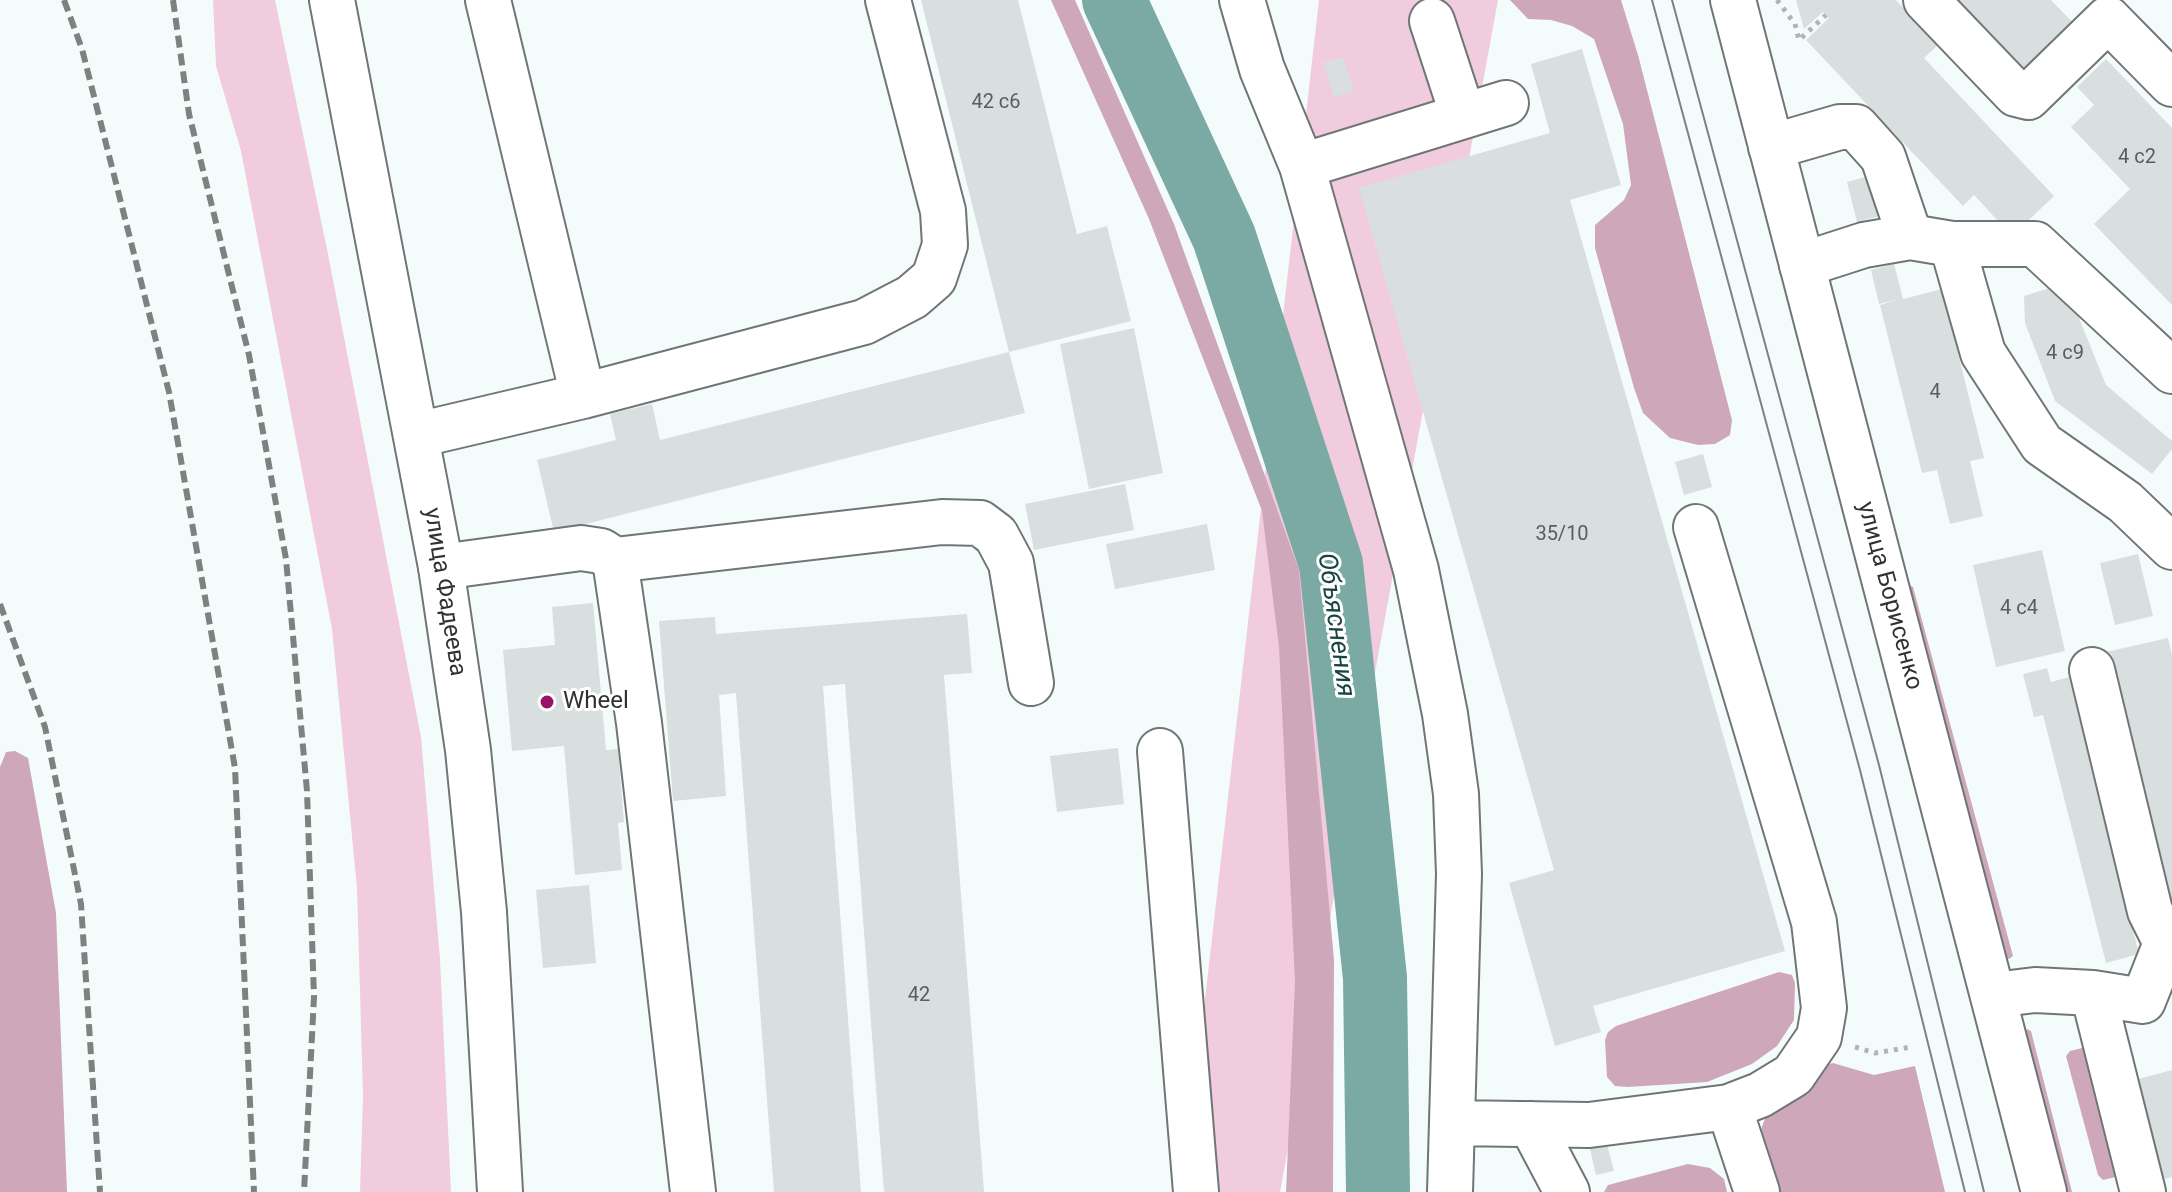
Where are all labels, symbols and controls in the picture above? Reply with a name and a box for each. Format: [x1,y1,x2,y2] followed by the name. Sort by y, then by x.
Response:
[971,91,1021,115] house number: 42 с6
[2118,146,2156,170] house number: 4 с2
[2046,342,2084,366] house number: 4 с9
[1929,381,1941,405] house number: 4
[1850,499,1928,693] street label: улица Борисенко
[416,506,472,678] street label: улица Фадеева
[1535,523,1589,547] house number: 35/10
[1309,551,1361,699] water label: Объяснения
[2000,597,2038,621] house number: 4 с4
[563,688,629,716] place label: Wheel
[538,693,556,711] marker: Wheel
[908,984,930,1008] house number: 42

